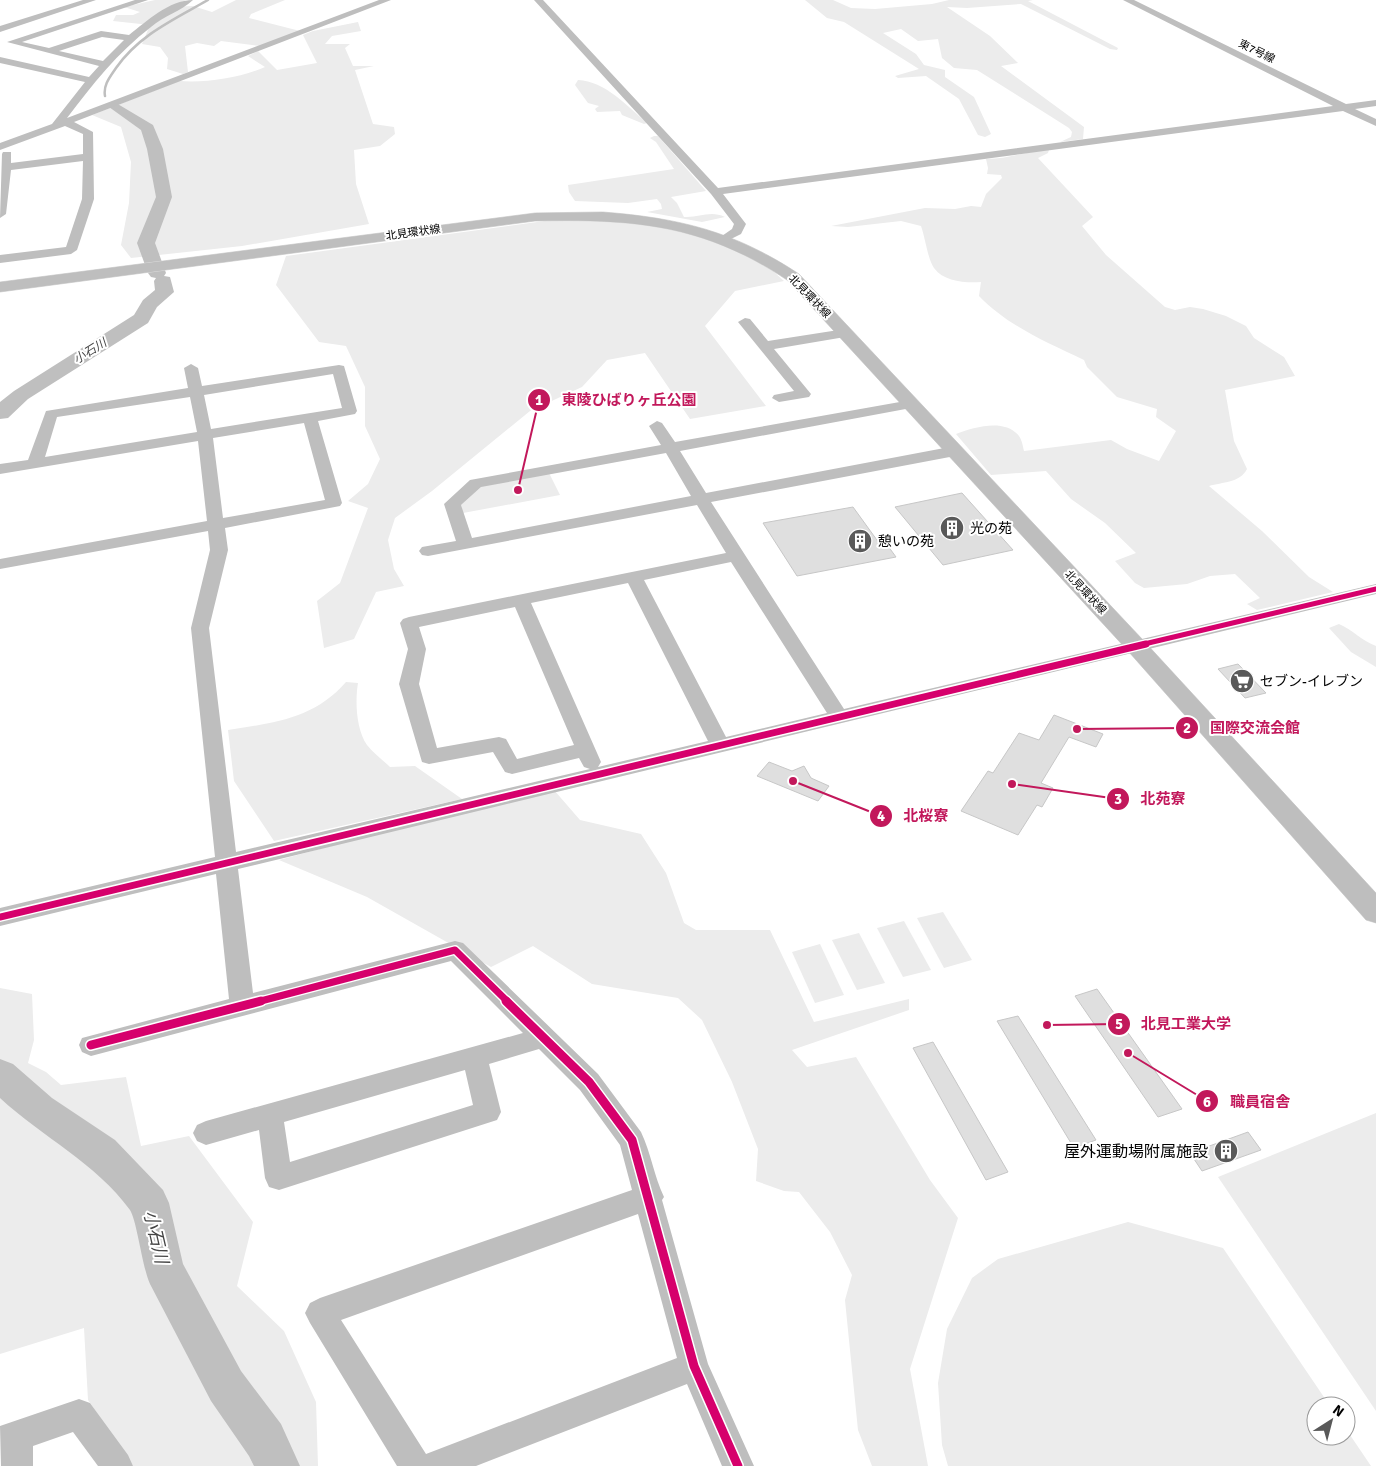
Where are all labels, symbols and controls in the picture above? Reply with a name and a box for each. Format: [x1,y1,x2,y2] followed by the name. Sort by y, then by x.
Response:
[1236,37,1277,66] street label: 東7号線
[385,222,441,243] street label: 北見環状線
[786,272,833,321] street label: 北見環状線
[71,334,111,367] water label: 小石川
[526,385,706,415] callout: 東陵ひばりヶ丘公園
[535,391,543,409] text: 1
[561,391,697,409] text: 東陵ひばりヶ丘公園
[939,515,965,541] building icon: 光の苑
[970,520,1012,537] place label: 光の苑
[847,528,873,554] building icon: 憩いの苑
[878,533,934,550] place label: 憩いの苑
[1062,568,1109,617] street label: 北見環状線
[1229,668,1255,694] supermarket icon: セブン-イレブン
[1260,673,1363,690] place label: セブン-イレブン
[1175,713,1310,743] callout: 国際交流会館
[1183,719,1191,737] text: 2
[1210,719,1300,737] text: 国際交流会館
[1105,784,1195,814] callout: 北苑寮
[1114,790,1122,808] text: 3
[1140,790,1186,808] text: 北苑寮
[869,801,959,831] callout: 北桜寮
[877,807,885,825] text: 4
[903,807,949,825] text: 北桜寮
[1106,1009,1241,1039] callout: 北見工業大学
[1115,1015,1123,1033] text: 5
[1141,1015,1231,1033] text: 北見工業大学
[1195,1086,1300,1116] callout: 職員宿舎
[1203,1093,1211,1111] text: 6
[1230,1093,1291,1111] text: 職員宿舎
[1213,1138,1239,1164] building icon: 屋外運動場附属施設
[1064,1142,1208,1162] place label: 屋外運動場附属施設
[139,1208,173,1268] water label: 小石川
[1306,1396,1356,1446] north arrow
[1329,1401,1347,1421] text: N

